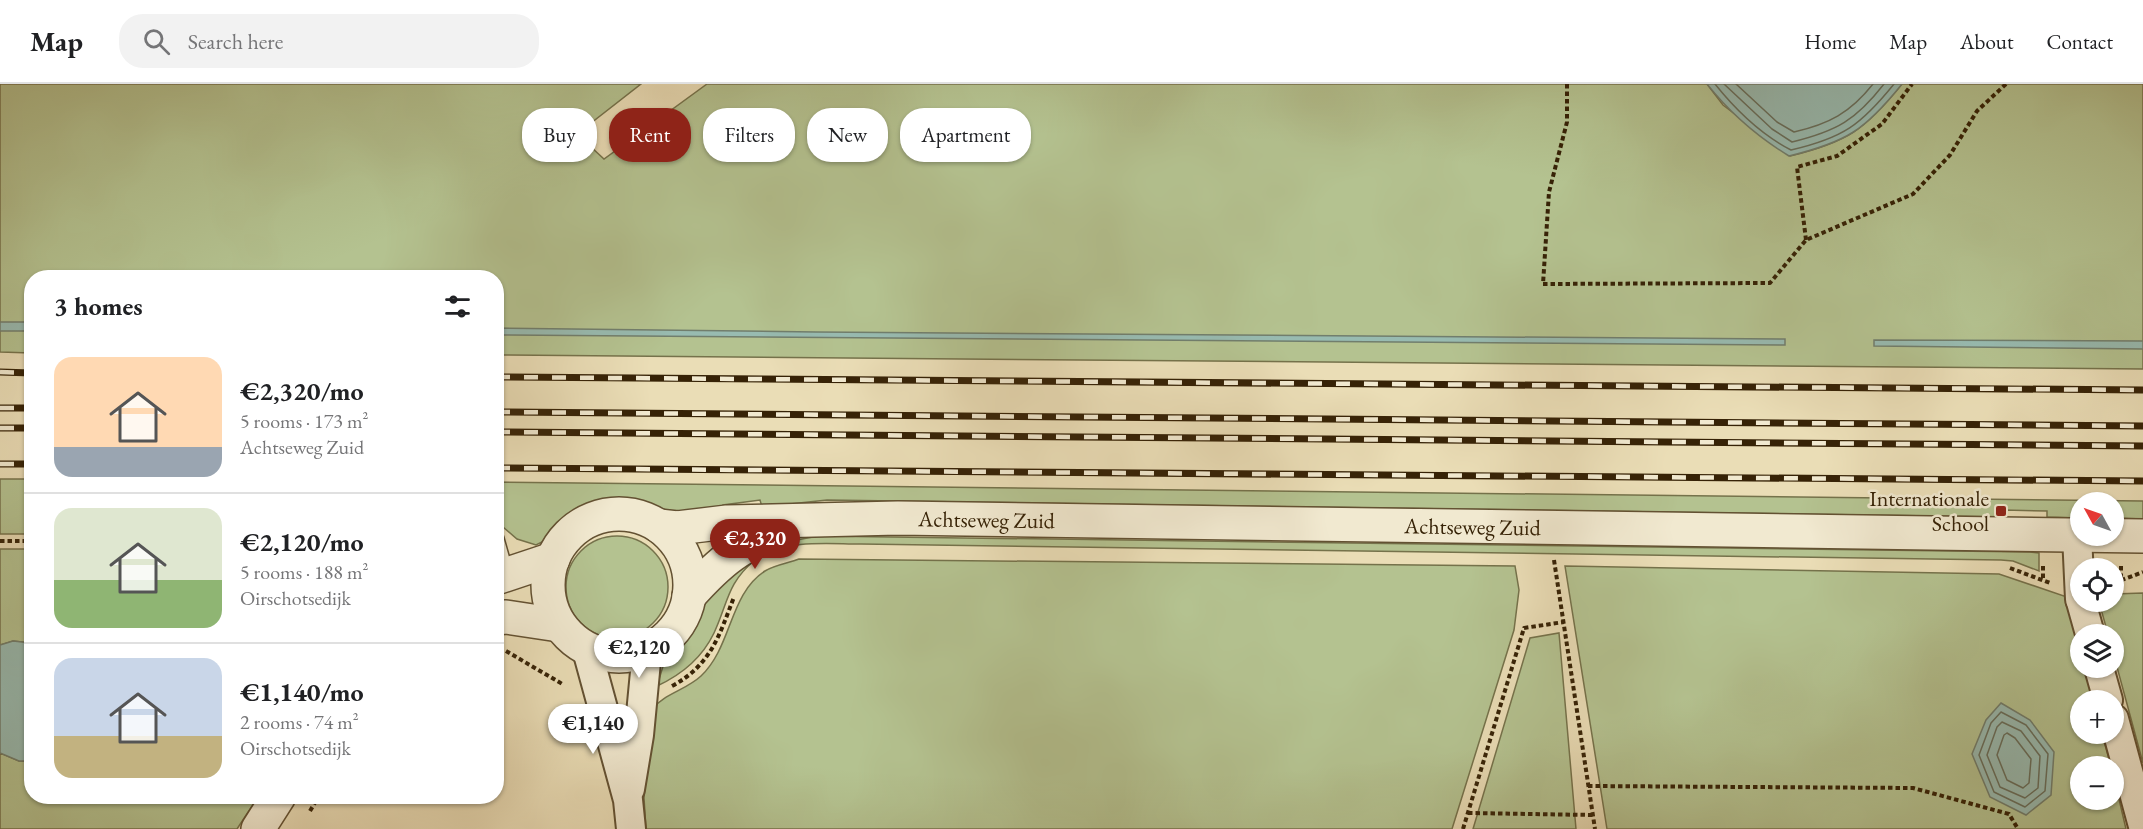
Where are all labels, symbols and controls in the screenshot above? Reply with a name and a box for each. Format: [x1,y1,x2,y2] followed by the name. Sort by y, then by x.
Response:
[119,14,539,68] search box
[30,23,83,59] text: Map
[140,25,173,58] icon: search
[188,27,283,56] text: Search here
[1804,28,1856,55] text: Home
[1889,28,1927,55] text: Map
[1960,28,2013,55] text: About
[2046,28,2113,55] text: Contact
[522,108,597,162] chip: Buy
[609,108,691,162] chip: Rent
[703,108,795,162] chip: Filters
[807,108,888,162] chip: New
[900,108,1031,162] chip: Apartment
[54,289,143,323] text: 3 homes
[441,290,474,323] icon: filters
[240,374,364,408] text: €2,320/mo
[102,381,174,453] icon: home
[240,408,368,434] text: 5 rooms · 173 m²
[240,434,364,460] text: Achtseweg Zuid
[1869,484,1989,538] place label: Internationale School
[2070,492,2124,546] north arrow
[2070,492,2124,810] map controls
[917,504,1056,535] street label: Achtseweg Zuid
[1994,504,2008,518] marker: Internationale School
[1403,511,1542,542] street label: Achtseweg Zuid
[706,519,804,570] pin: €2,320
[240,525,364,559] text: €2,120/mo
[724,525,786,551] text: €2,320
[102,532,174,604] icon: home
[2070,558,2124,612] button: locate
[240,559,368,585] text: 5 rooms · 188 m²
[240,585,351,611] text: Oirschotsedijk
[2070,624,2124,678] button: layers
[590,628,688,679] pin: €2,120
[608,634,670,660] text: €2,120
[240,675,364,709] text: €1,140/mo
[102,682,174,754] icon: home
[2070,690,2124,744] button: +
[544,704,642,755] pin: €1,140
[240,709,359,735] text: 2 rooms · 74 m²
[562,710,624,736] text: €1,140
[240,735,351,761] text: Oirschotsedijk
[2070,756,2124,810] button: −

